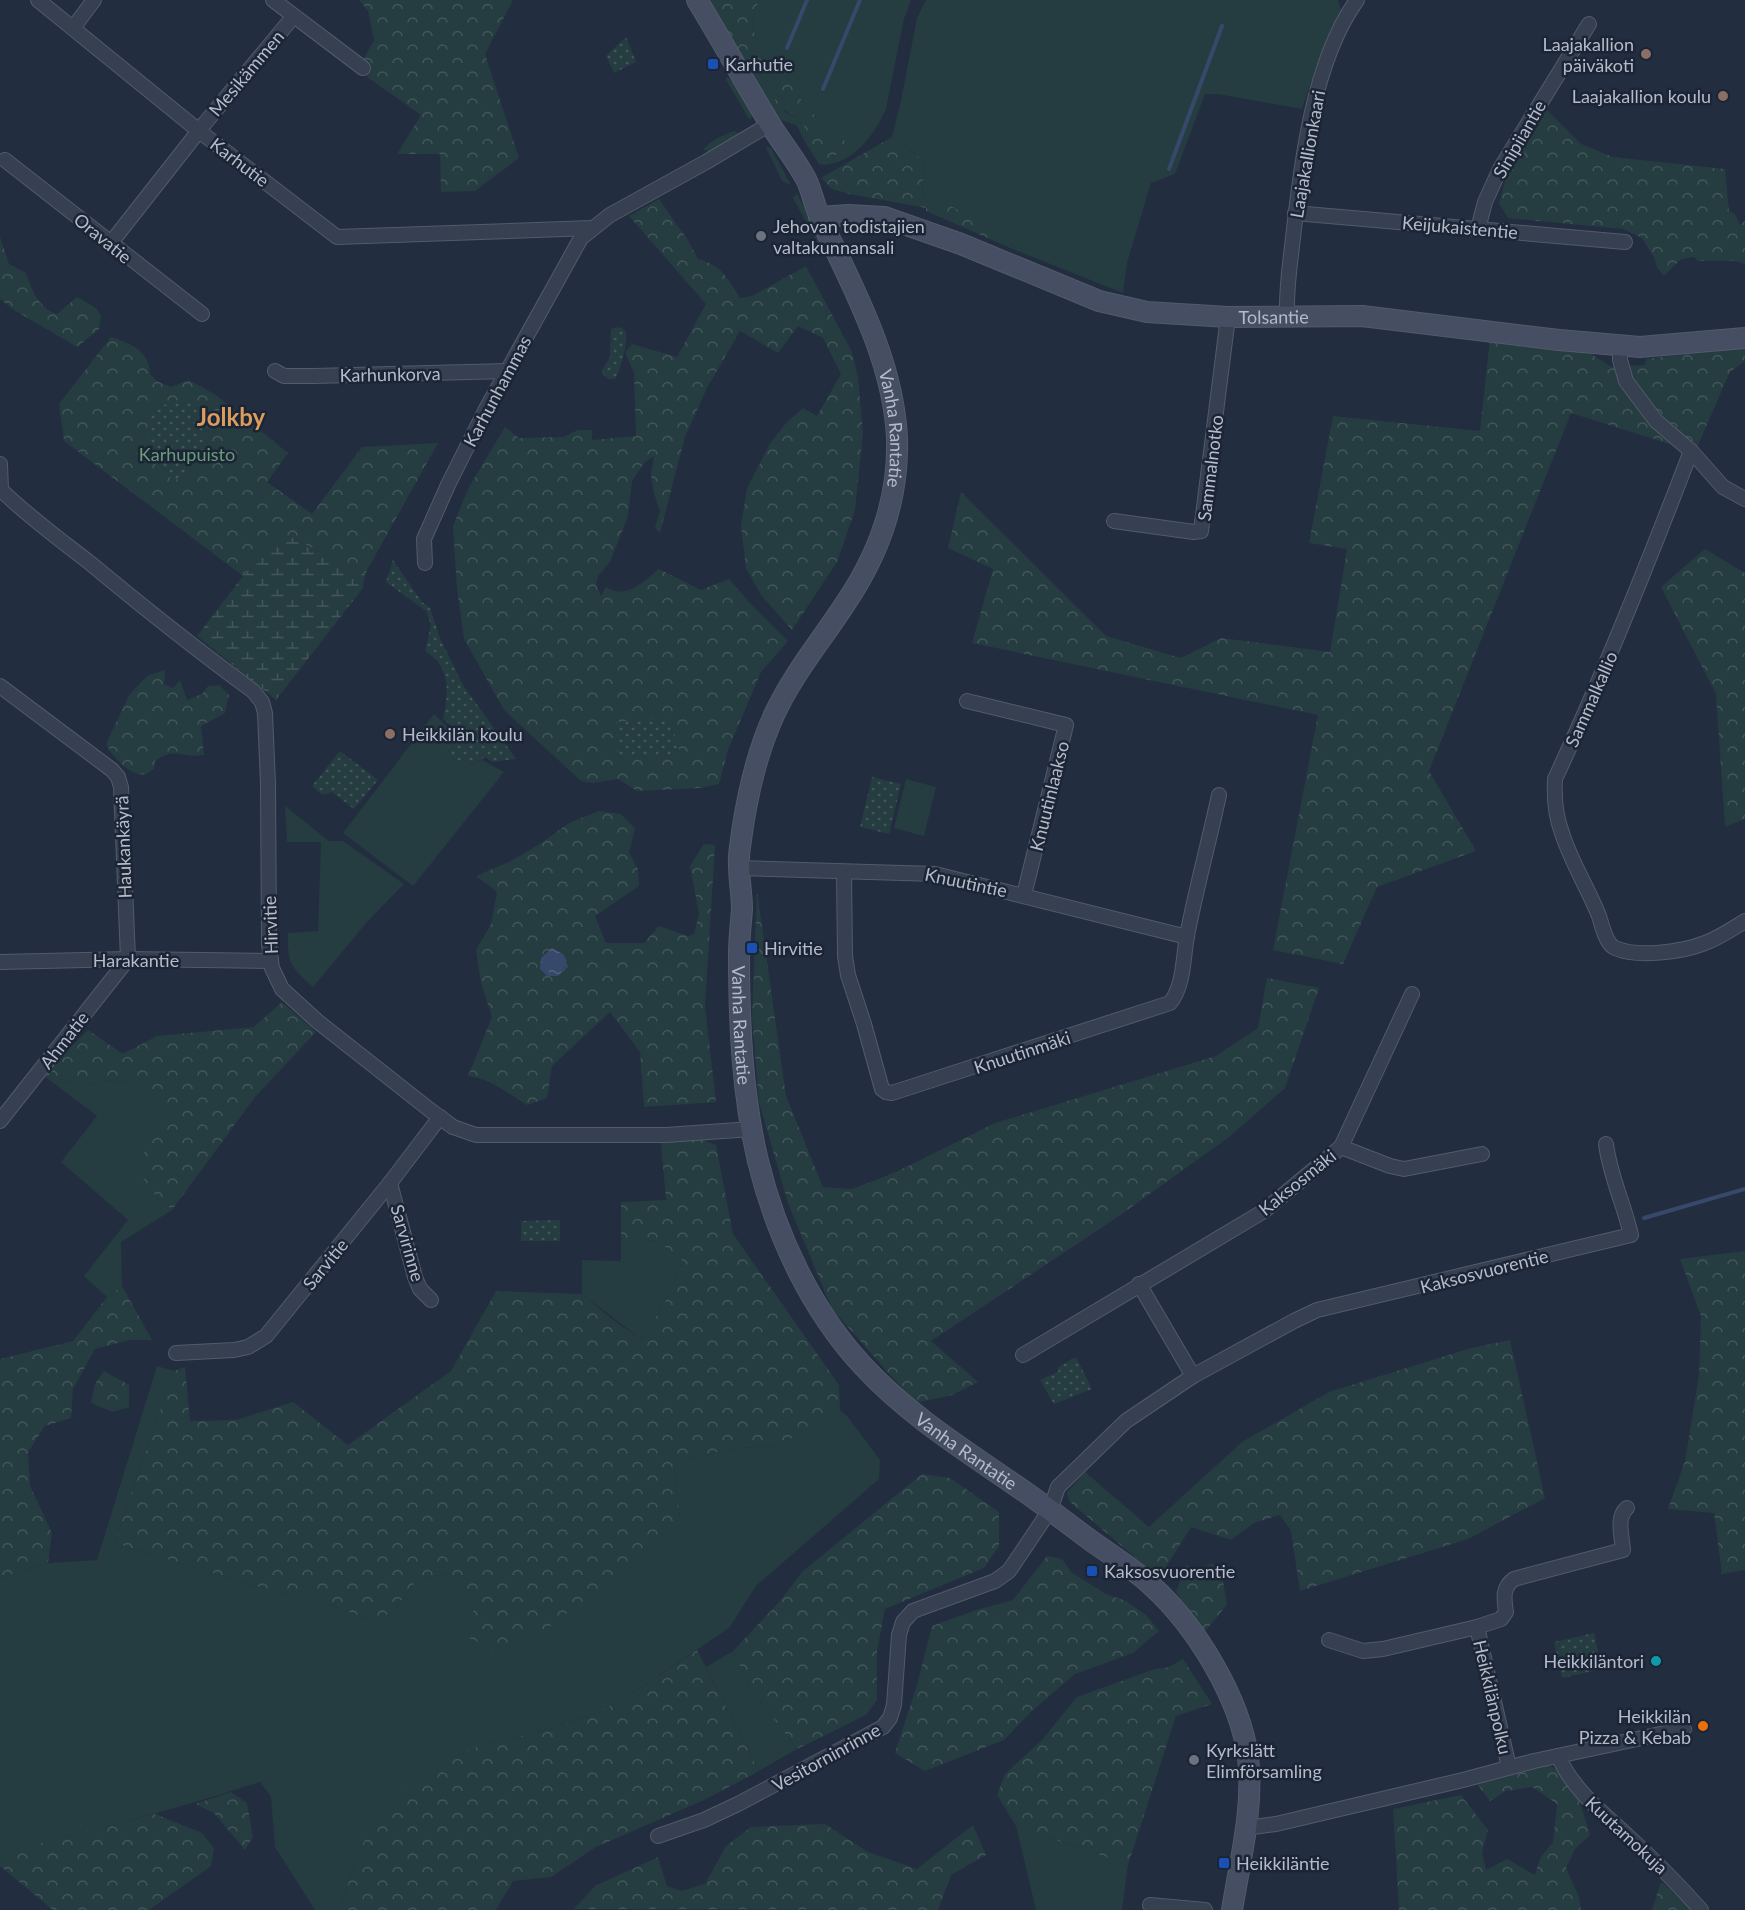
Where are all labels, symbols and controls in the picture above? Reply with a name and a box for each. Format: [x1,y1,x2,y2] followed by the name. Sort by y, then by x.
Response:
[204,26,288,120] street label: Mesikämmen
[1542,33,1634,76] place label: Laajakallion päiväkoti
[1639,47,1653,61] marker: Laajakallion päiväkoti
[725,53,793,75] place label: Karhutie
[706,57,720,71] marker: Karhutie
[1572,85,1711,107] place label: Laajakallion koulu
[1285,88,1329,220] street label: Laajakallionkaari
[1716,89,1730,103] marker: Laajakallion koulu
[1488,96,1550,182] street label: Sinipiiantie
[206,133,274,191] street label: Karhutie
[70,208,136,268] street label: Oravatie
[1401,211,1519,243] street label: Keijukaistentie
[773,215,925,258] place label: Jehovan todistajien valtakunnansali
[754,229,768,243] marker: Jehovan todistajien valtakunnansali
[1238,305,1309,328] street label: Tolsantie
[458,331,536,450] street label: Karhunhammas
[339,362,441,386] street label: Karhunkorva
[875,367,908,489] street label: Vanha Rantatie
[197,402,266,431] district label: Jolkby
[1193,414,1227,522] street label: Sammalnotko
[139,443,235,465] park label: Karhupuisto
[1560,648,1622,750] street label: Sammalkallio
[402,723,523,745] place label: Heikkilän koulu
[383,727,397,741] marker: Heikkilän koulu
[1025,739,1073,853] street label: Knuutinlaakso
[110,795,136,899] street label: Haukankäyrä
[923,863,1009,901] street label: Knuutintie
[258,895,282,955] street label: Hirvitie
[764,937,823,959] place label: Hirvitie
[745,941,759,955] marker: Hirvitie
[93,949,179,971] street label: Harakantie
[728,965,756,1086] street label: Vanha Rantatie
[35,1007,93,1073] street label: Ahmatie
[971,1026,1073,1078] street label: Knuutinmäki
[1254,1144,1340,1220] street label: Kaksosmäki
[387,1202,429,1284] street label: Sarvirinne
[298,1234,352,1294] street label: Sarvitie
[1418,1244,1550,1298] street label: Kaksosvuorentie
[911,1408,1022,1494] street label: Vanha Rantatie
[1104,1560,1235,1582] place label: Kaksosvuorentie
[1085,1564,1099,1578] marker: Kaksosvuorentie
[1469,1638,1517,1756] street label: Heikkilänpolku
[1544,1650,1644,1672] place label: Heikkiläntori
[1649,1654,1663,1668] marker: Heikkiläntori
[1579,1705,1691,1748] place label: Heikkilän Pizza & Kebab
[768,1718,884,1796] street label: Vesitorninrinne
[1696,1719,1710,1733] marker: Heikkilän Pizza & Kebab
[1206,1739,1322,1782] place label: Kyrkslätt Elimförsamling
[1187,1753,1201,1767] marker: Kyrkslätt Elimförsamling
[1581,1791,1673,1879] street label: Kuutamokuja
[1236,1852,1330,1874] place label: Heikkiläntie
[1217,1856,1231,1870] marker: Heikkiläntie

